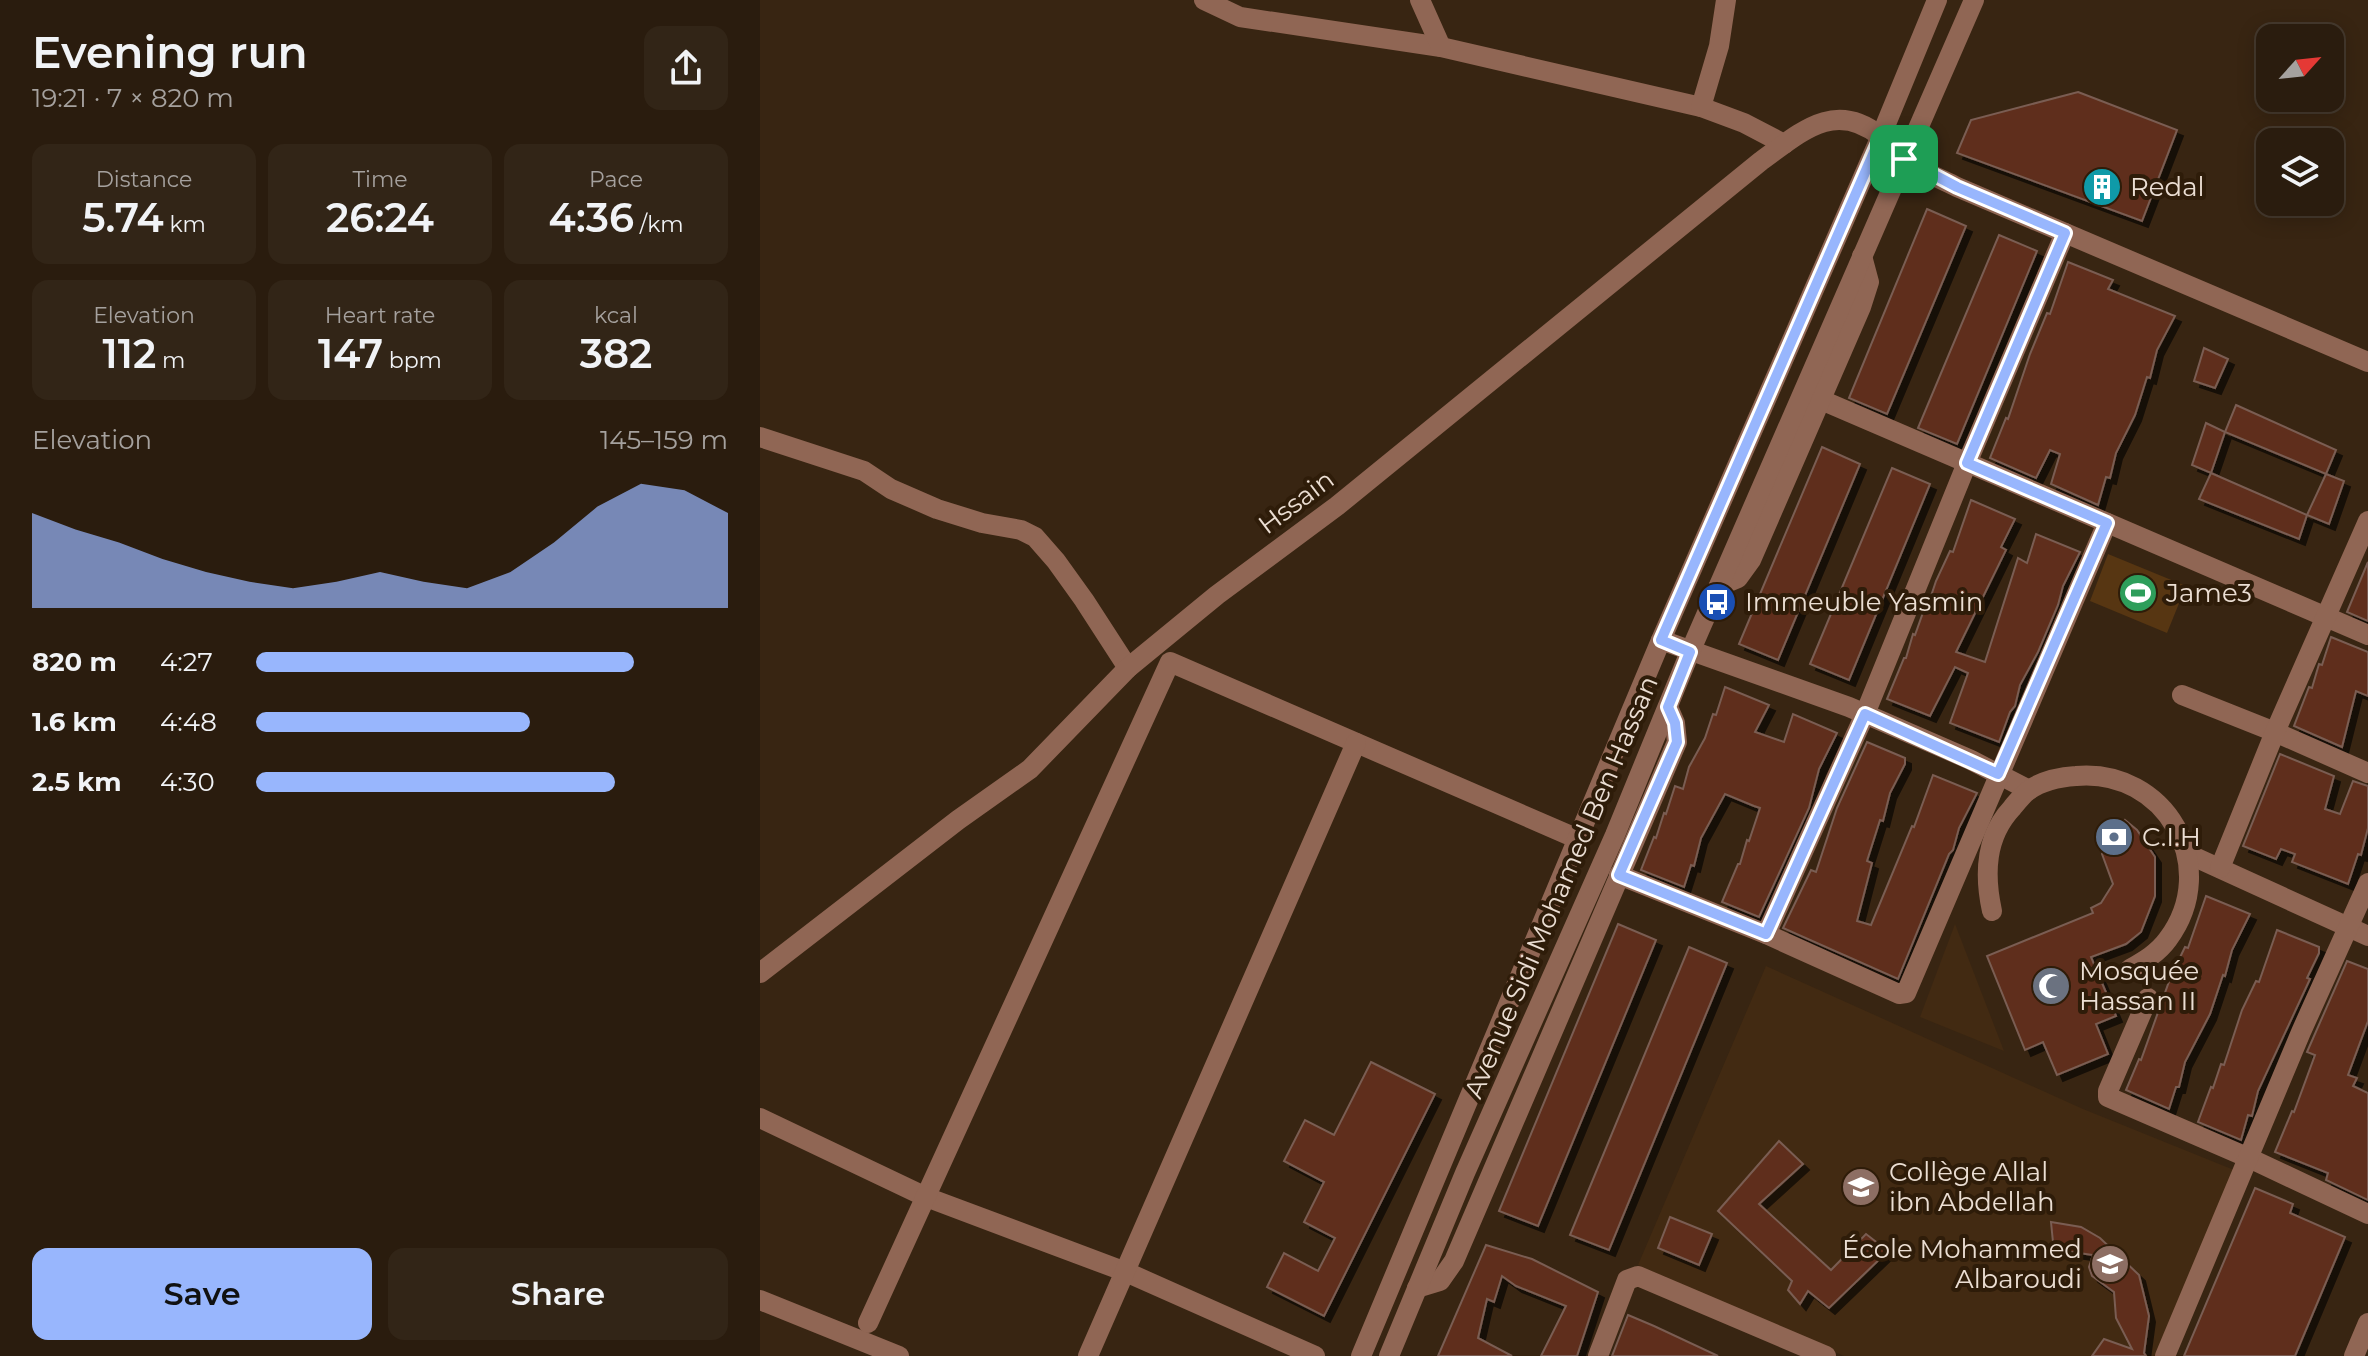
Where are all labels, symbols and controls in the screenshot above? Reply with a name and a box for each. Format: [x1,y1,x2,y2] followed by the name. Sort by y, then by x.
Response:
[2256,24,2344,112] north arrow
[2256,24,2344,216] map controls
[32,25,308,79] text: Evening run
[644,26,728,110] button: share
[32,82,234,114] text: 19:21 · 7 × 820 m
[1870,125,1938,193] pin
[2256,128,2344,216] button: layers
[1882,137,1926,181] icon: arrive
[96,166,192,193] text: Distance
[352,166,408,193] text: Time
[589,166,643,193] text: Pace
[2081,166,2123,208] building icon: Redal
[2130,171,2204,203] place label: Redal
[82,193,164,242] text: 5.74
[326,193,434,242] text: 26:24
[548,193,634,242] text: 4:36
[164,211,206,238] text: km
[634,211,684,238] text: /km
[93,302,195,329] text: Elevation
[325,302,435,329] text: Heart rate
[594,302,638,329] text: kcal
[103,329,156,378] text: 112
[318,329,383,378] text: 147
[580,329,652,378] text: 382
[156,347,185,374] text: m
[383,347,442,374] text: bpm
[32,424,152,456] text: Elevation
[600,424,728,456] text: 145–159 m
[1252,463,1340,541] street label: Hssain
[2117,572,2159,614] sports icon: Jame3
[2165,577,2252,609] place label: Jame3
[1696,581,1738,623] bus stop icon: Immeuble Yasmin
[1745,586,1983,618] place label: Immeuble Yasmin
[32,646,117,678] text: 820 m
[160,646,213,678] text: 4:27
[1457,671,1665,1103] street label: Avenue Sidi Mohamed Ben Hassan
[32,706,117,738] text: 1.6 km
[160,706,217,738] text: 4:48
[32,766,121,798] text: 2.5 km
[160,766,215,798] text: 4:30
[2093,816,2135,858] bank icon: C.I.H
[2142,821,2201,853] place label: C.I.H
[2079,955,2199,1017] place label: Mosquée Hassan II
[2030,965,2072,1007] mosque icon: Mosquée Hassan II
[1889,1156,2055,1218] place label: Collège Allal ibn Abdellah
[1840,1166,1882,1208] school or university icon: Collège Allal ibn Abdellah
[1842,1233,2082,1295] place label: École Mohammed Albaroudi
[2089,1243,2131,1285] school or university icon: École Mohammed Albaroudi
[32,1248,372,1340] button: Save
[388,1248,728,1340] button: Share

